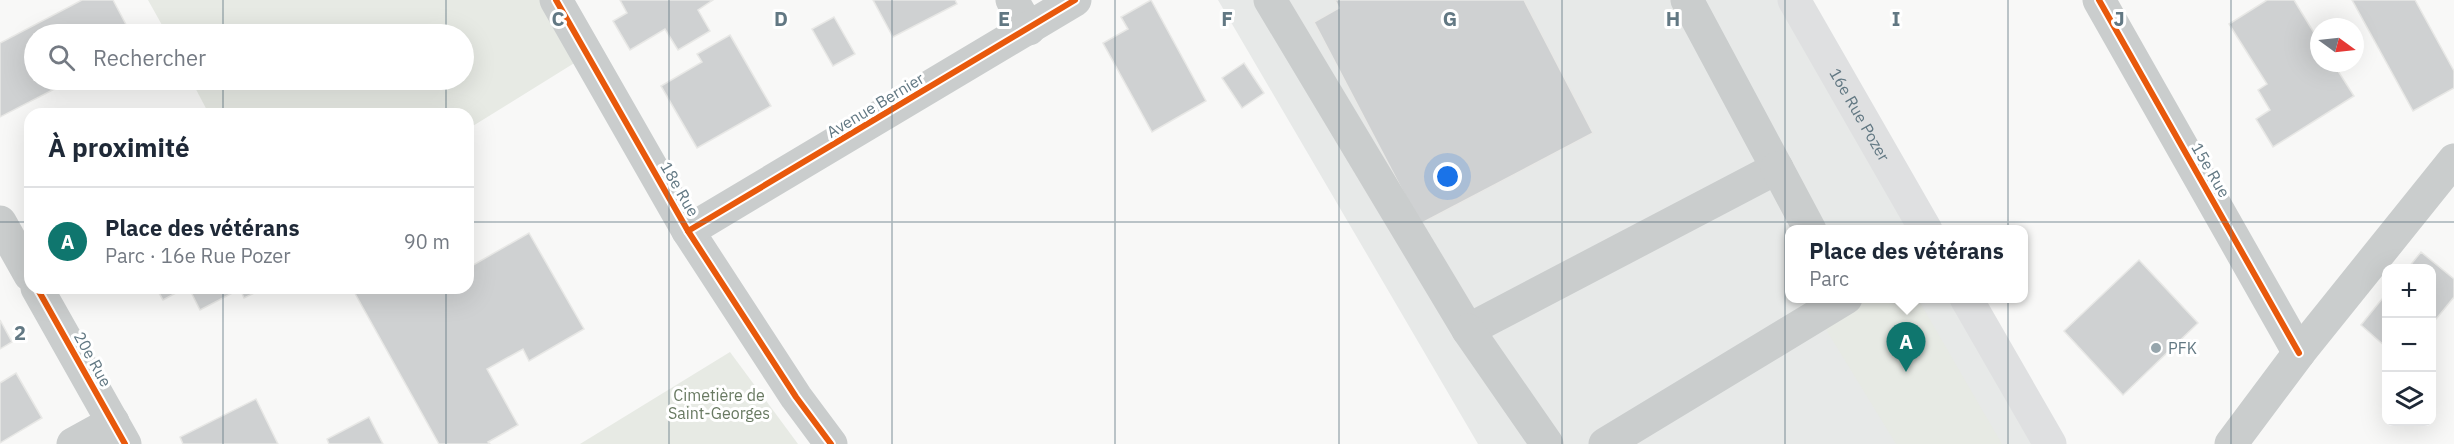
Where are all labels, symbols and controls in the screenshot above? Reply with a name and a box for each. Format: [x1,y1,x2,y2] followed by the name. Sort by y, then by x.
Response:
[551,5,565,32] text: C
[774,5,788,32] text: D
[998,5,1010,32] text: E
[1221,5,1233,32] text: F
[1443,5,1457,32] text: G
[1666,5,1680,32] text: H
[1892,5,1900,32] text: I
[2113,5,2125,32] text: J
[2310,18,2364,72] north arrow
[24,24,474,90] search box
[45,41,78,74] icon: search
[93,43,206,72] text: Rechercher
[1825,64,1894,165] street label: 16e Rue Pozer
[823,68,927,142] street label: Avenue Bernier
[48,130,190,164] text: À proximité
[2187,139,2235,201] street label: 15e Rue
[656,158,704,220] street label: 18e Rue
[1433,162,1462,191] your location
[105,213,299,242] text: Place des vétérans
[1785,225,2028,303] popup
[61,228,74,255] text: A
[404,228,450,255] text: 90 m
[1809,236,2004,265] text: Place des vétérans
[105,242,291,269] text: Parc · 16e Rue Pozer
[2382,264,2436,426] map controls
[2382,264,2436,318] button: +
[1809,265,1849,292] text: Parc
[2382,318,2436,372] button: −
[14,319,26,346] text: 2
[1886,322,1926,372] pin: A
[70,328,116,390] street label: 20e Rue
[2168,338,2197,358] place label: PFK
[2149,341,2163,355] marker: PFK
[2382,372,2436,426] button: layers
[668,385,770,423] park label: Cimetière de Saint-Georges

